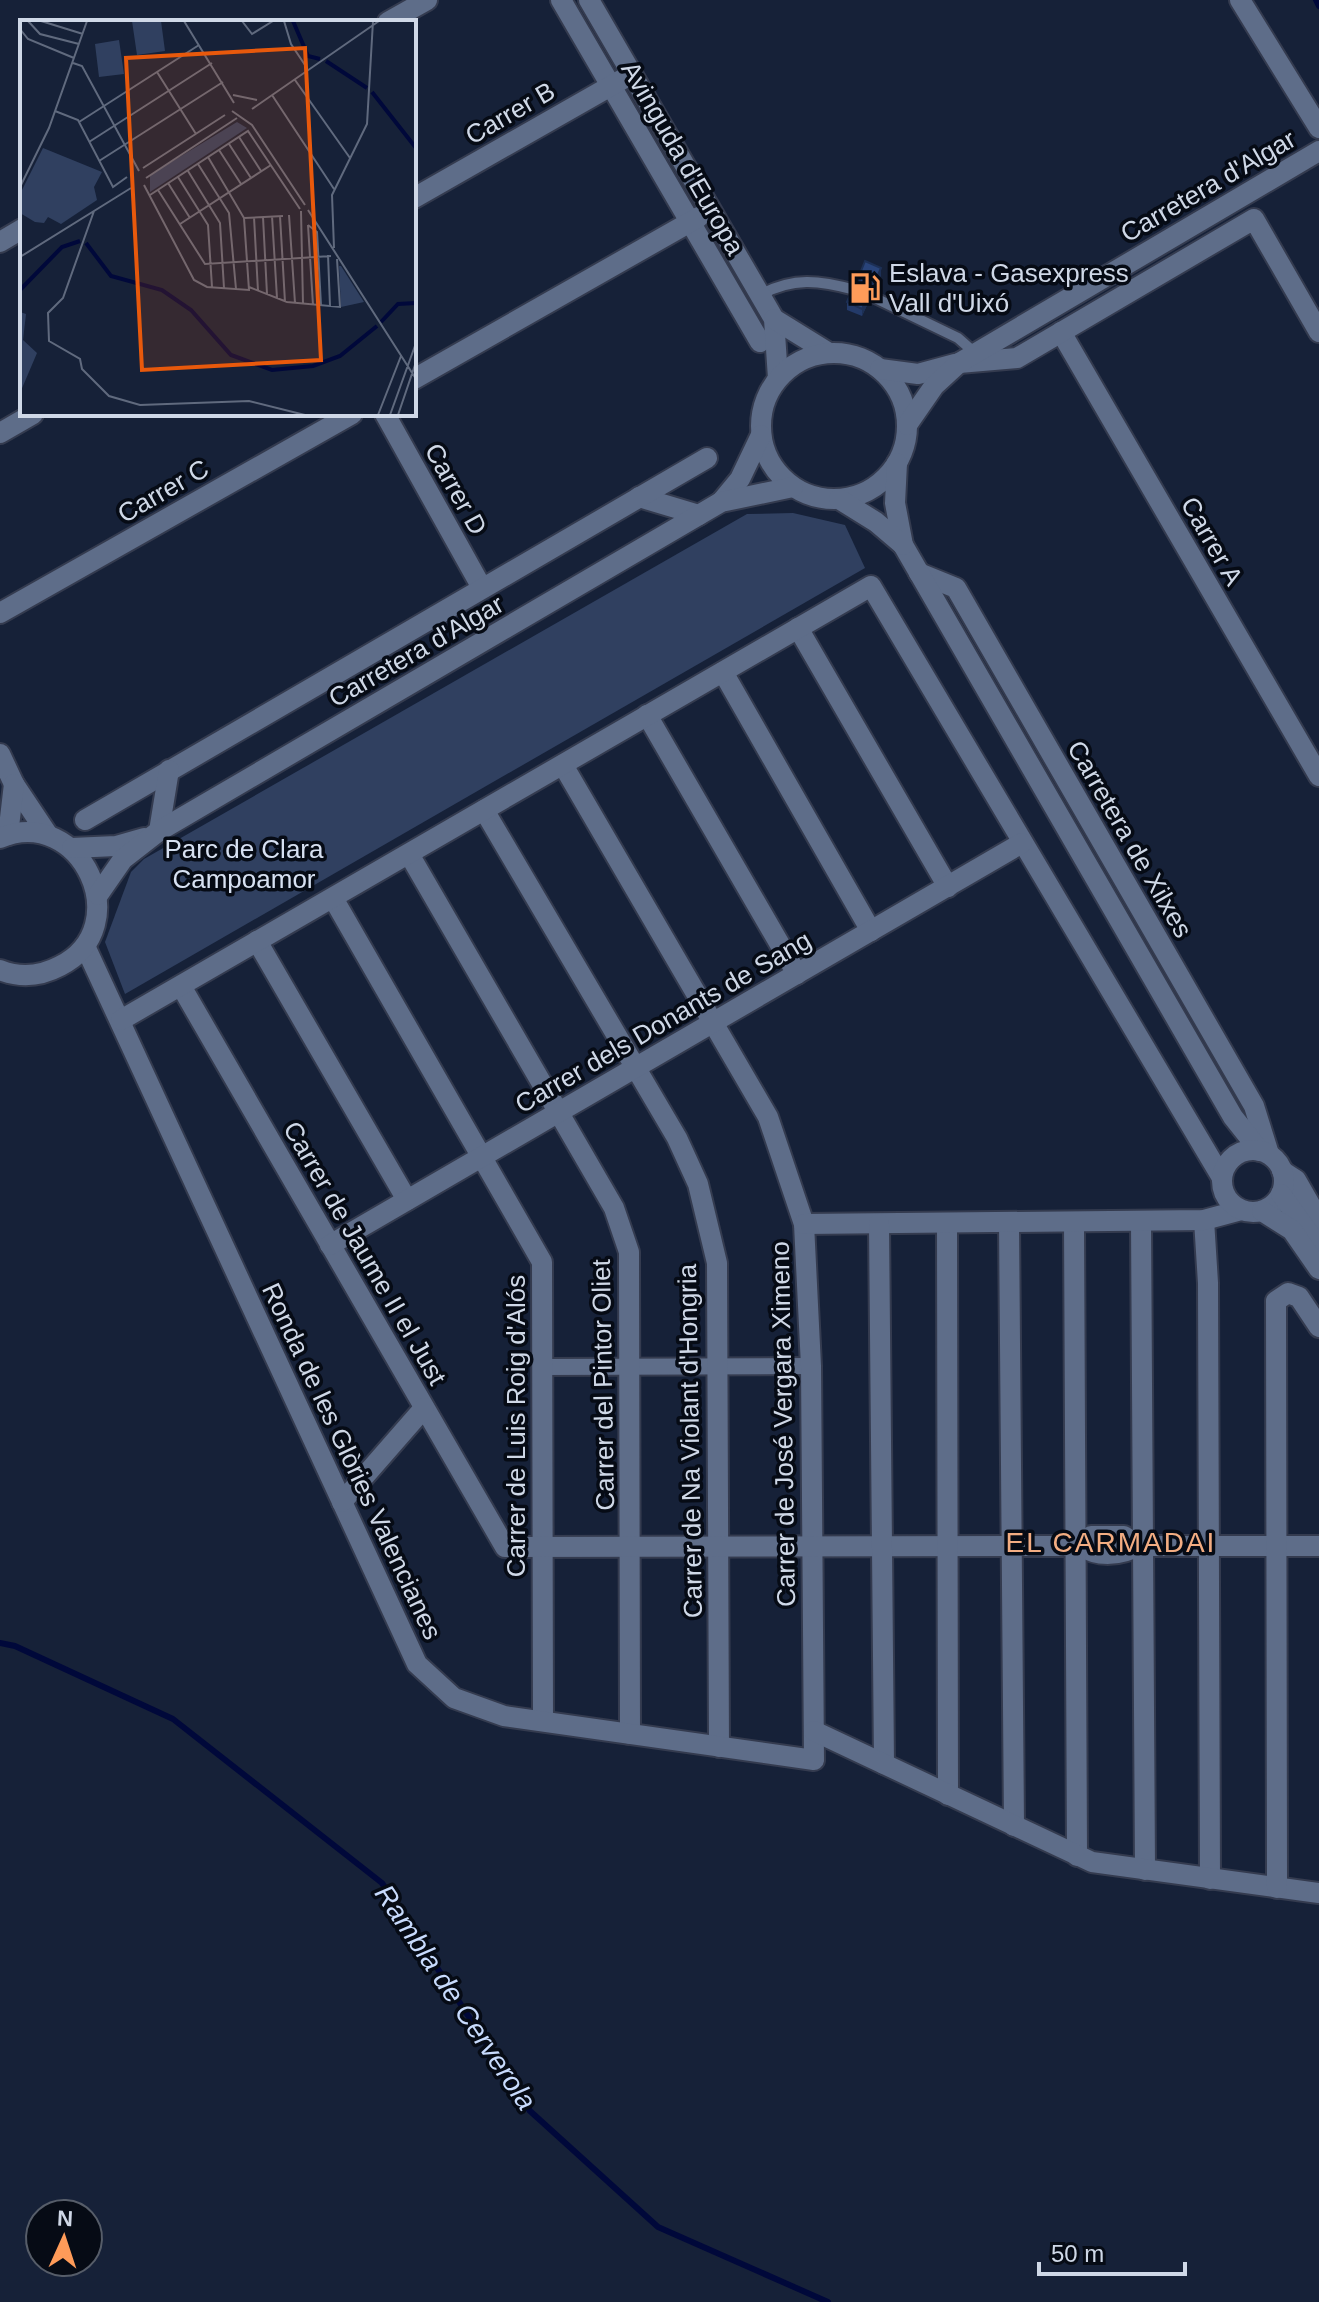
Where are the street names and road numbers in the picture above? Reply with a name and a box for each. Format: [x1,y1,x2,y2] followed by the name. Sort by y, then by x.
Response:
[615,56,751,261] street label: Avinguda d'Europa
[460,75,560,151] street label: Carrer B
[1115,124,1301,248] street label: Carretera d'Algar
[419,438,493,540] street label: Carrer D
[112,453,214,529] street label: Carrer C
[1175,492,1250,591] street label: Carrer A
[323,589,509,713] street label: Carretera d'Algar
[1061,735,1199,943] street label: Carretera de Xilxes
[510,925,816,1119] street label: Carrer dels Donants de Sang
[277,1116,453,1391] street label: Carrer de Jaume II el Just
[765,1241,801,1607] street label: Carrer de José Vergara Ximeno
[586,1258,620,1511] street label: Carrer del Pintor Oliet
[672,1263,708,1618] street label: Carrer de Na Violant d'Hongria
[501,1275,531,1577] street label: Carrer de Luis Roig d'Alós
[256,1278,448,1644] street label: Ronda de les Glòries Valencianes

